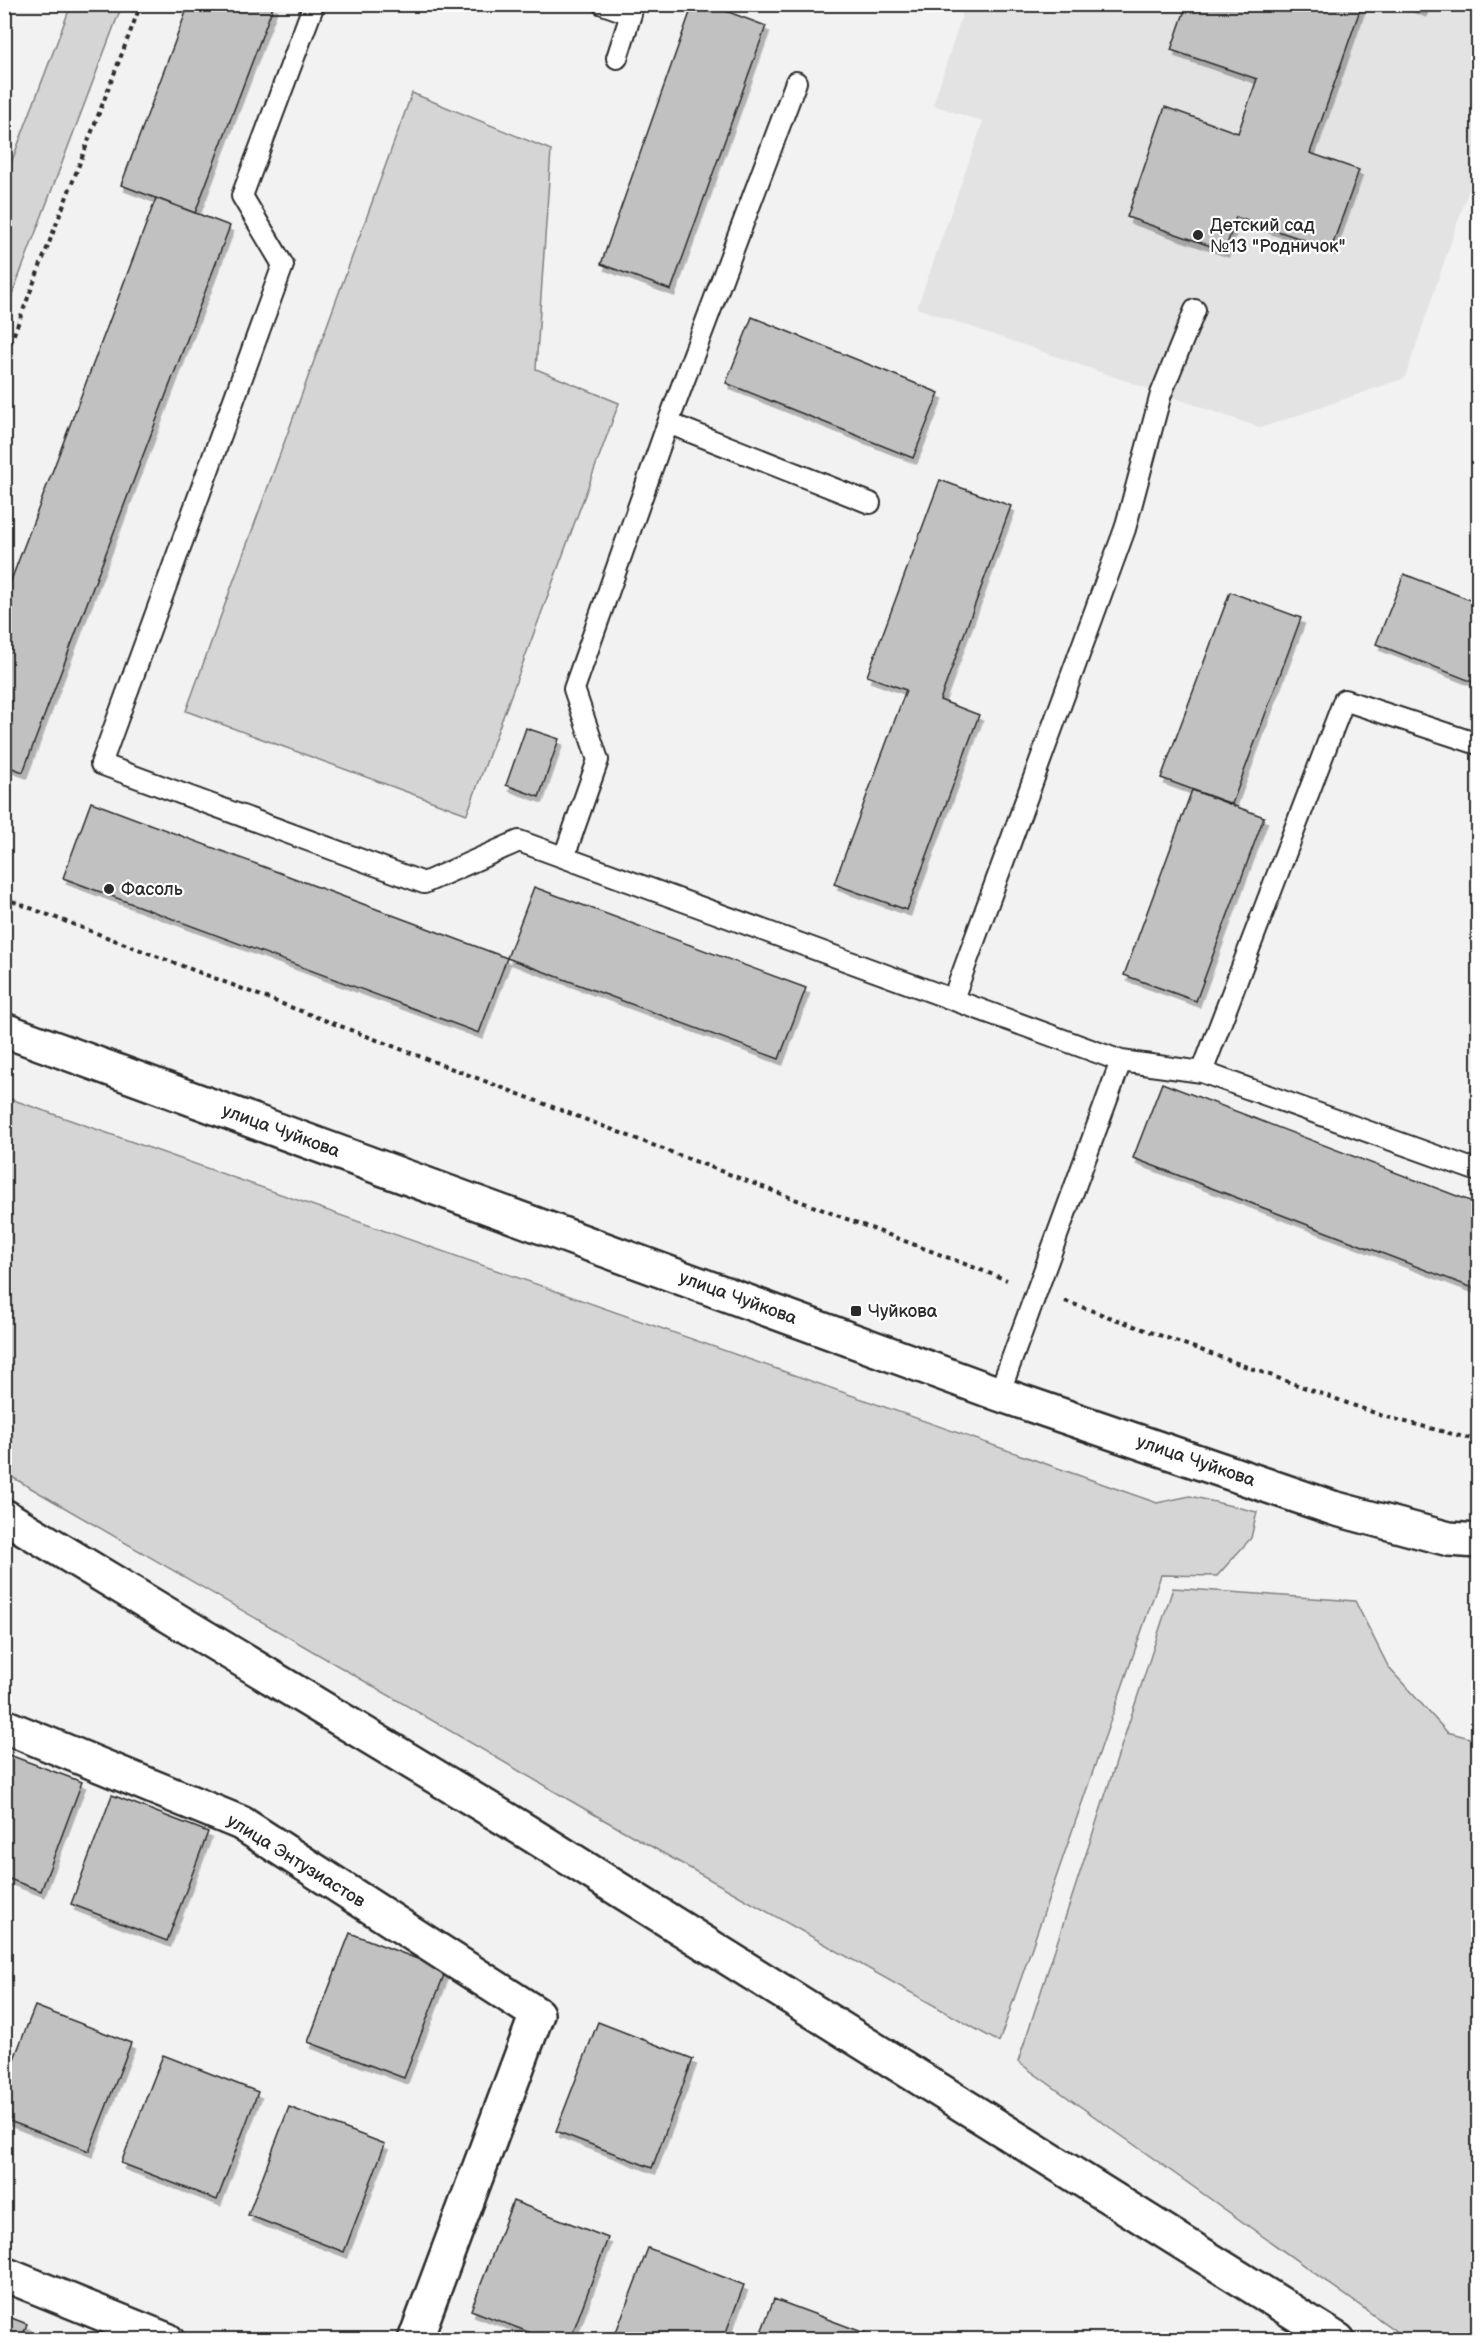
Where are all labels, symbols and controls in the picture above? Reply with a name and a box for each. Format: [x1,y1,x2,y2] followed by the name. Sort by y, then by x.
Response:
[1210,215,1345,257] place label: Детский сад №13 "Родничок"
[1191,228,1205,242] marker: Детский сад №13 "Родничок"
[121,879,183,900] place label: Фасоль
[102,882,116,896] marker: Фасоль
[219,1100,343,1162] street label: улица Чуйкова
[676,1267,800,1329] street label: улица Чуйкова
[868,1301,938,1322] place label: Чуйкова
[849,1304,863,1318] marker: Чуйкова
[1134,1431,1258,1491] street label: улица Чуйкова
[223,1810,369,1912] street label: улица Энтузиастов

